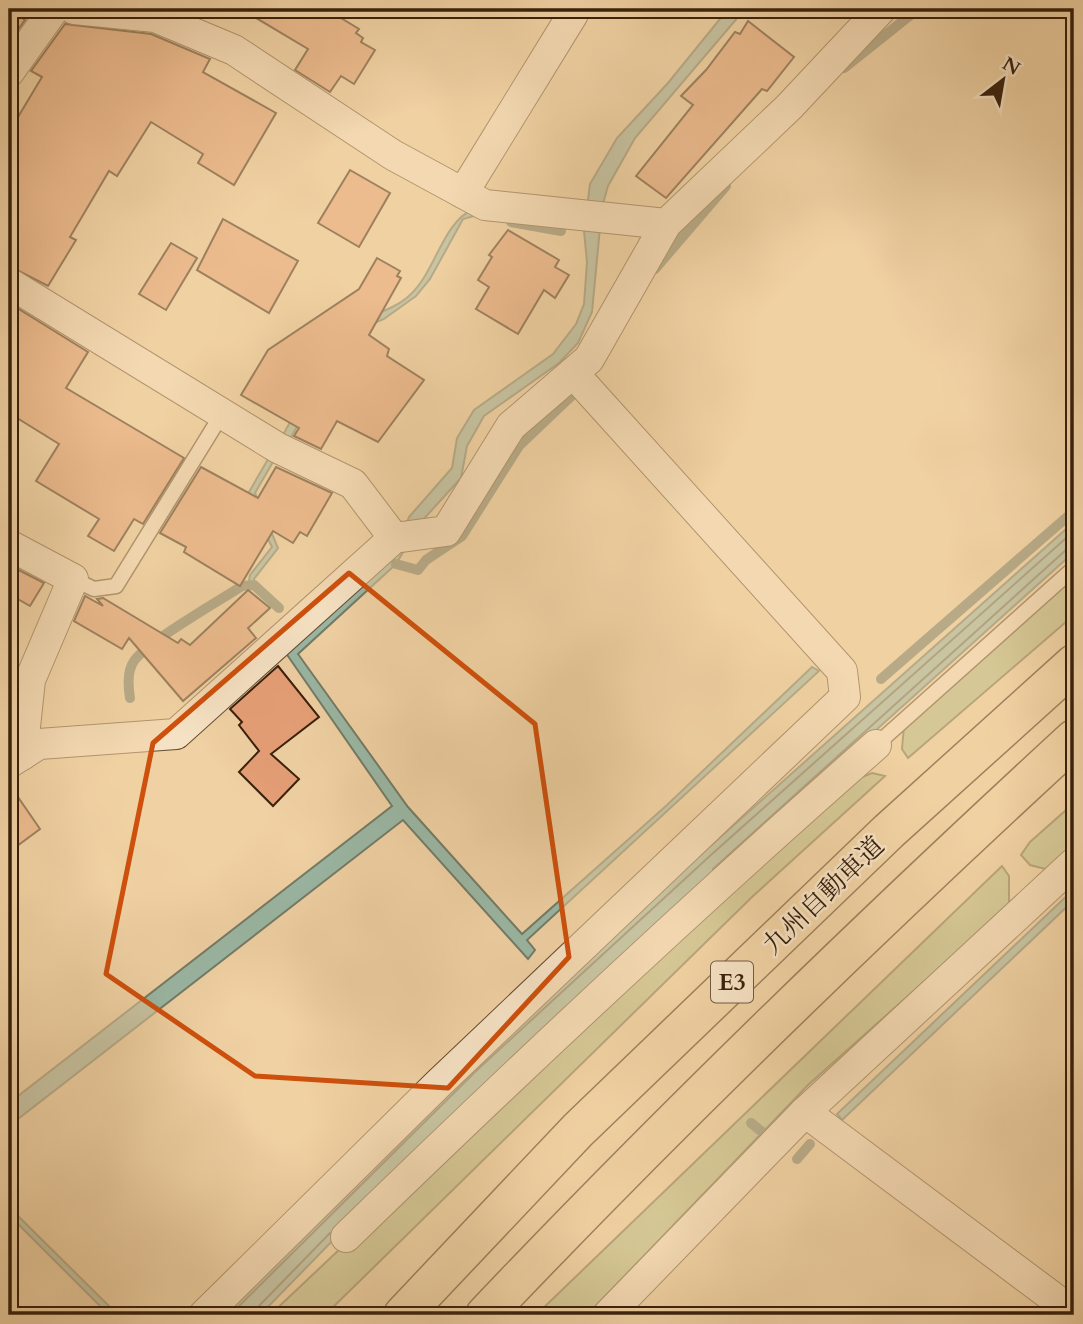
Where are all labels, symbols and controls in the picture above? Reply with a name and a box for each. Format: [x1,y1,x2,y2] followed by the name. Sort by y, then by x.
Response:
[968,46,1038,116] north arrow
[997,51,1025,82] text: N
[755,829,892,962] street label: 九州自動車道
[711,962,753,1002] road number: E3

